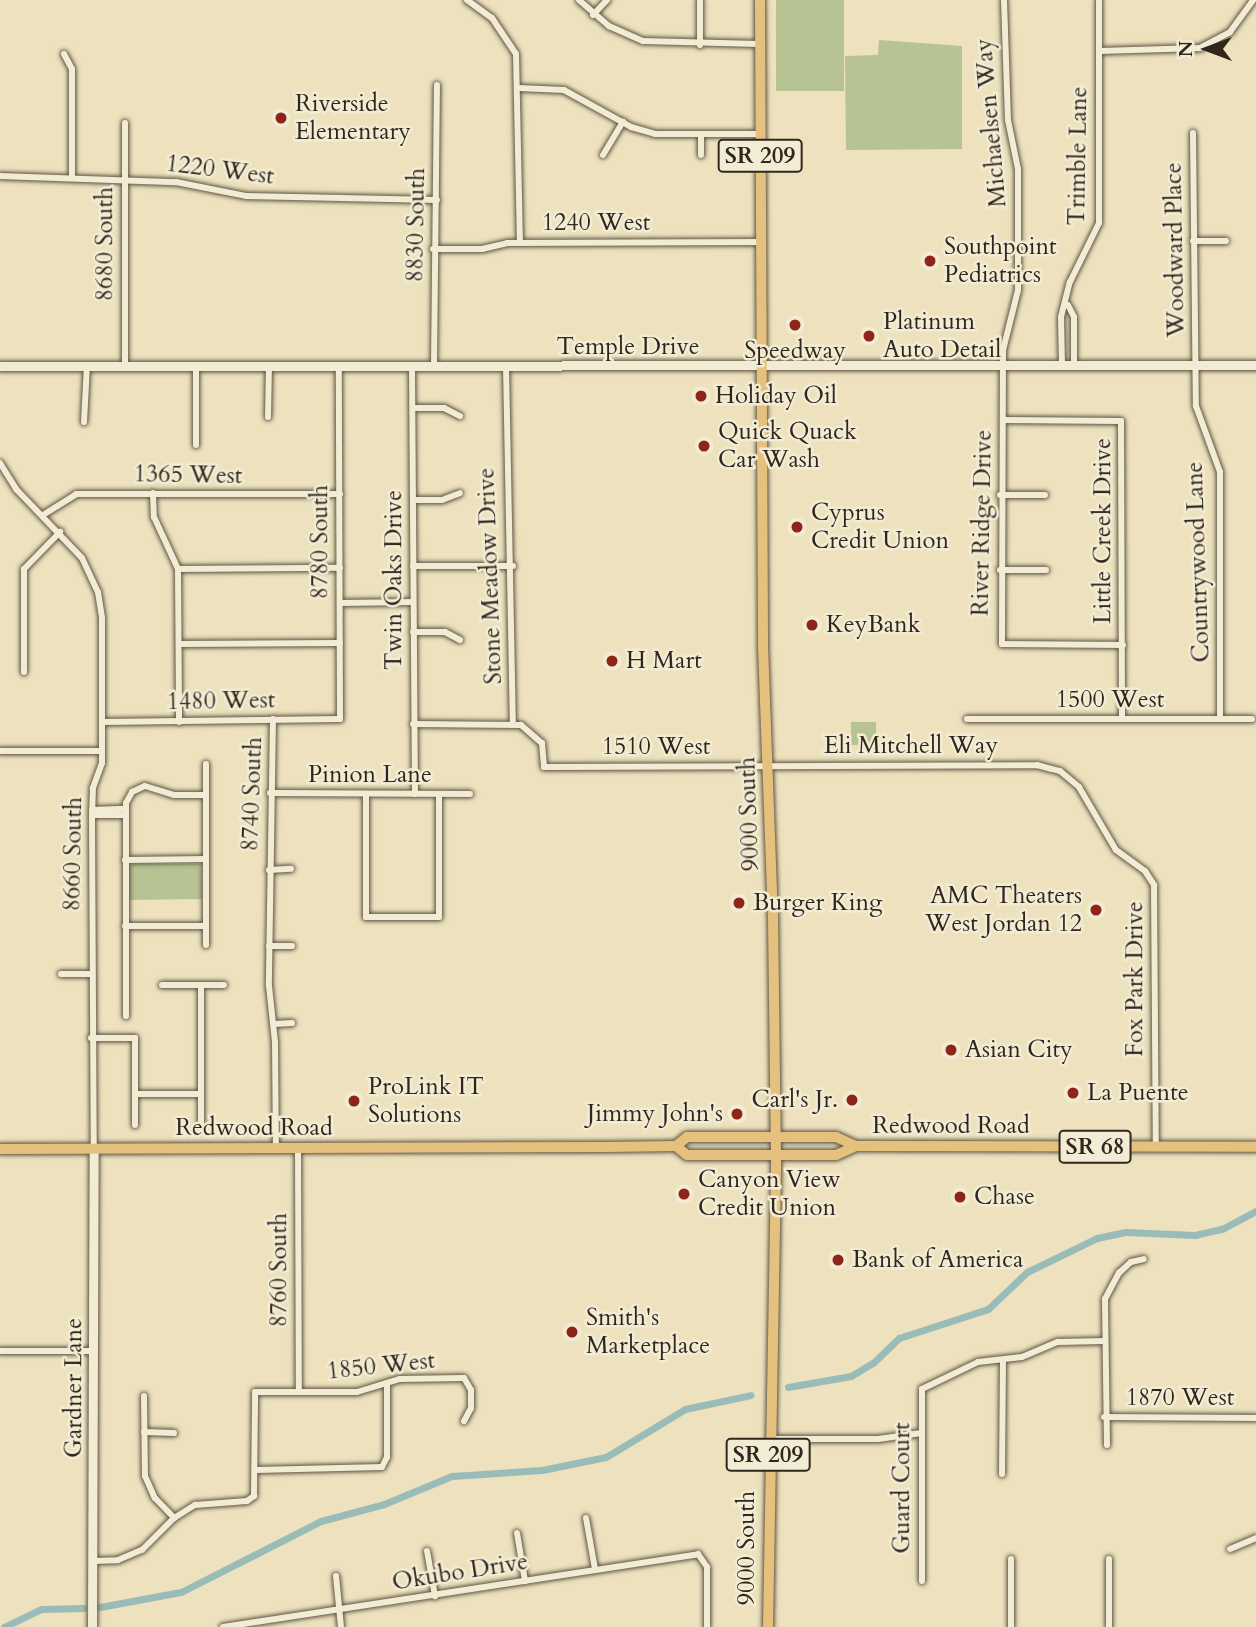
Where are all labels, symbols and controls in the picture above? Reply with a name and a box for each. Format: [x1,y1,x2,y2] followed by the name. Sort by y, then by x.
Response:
[1172,14,1242,84] north arrow
[969,37,1013,209] street label: Michaelsen Way
[1173,41,1199,57] text: N
[1062,86,1094,226] street label: Trimble Lane
[295,90,411,146] place label: Riverside Elementary
[273,110,289,126] marker: Riverside Elementary
[716,136,804,176] road number: SR 209
[164,149,276,191] street label: 1220 West
[1159,162,1191,338] street label: Woodward Place
[401,167,431,283] street label: 8830 South
[91,187,119,301] street label: 8680 South
[542,209,650,237] street label: 1240 West
[944,233,1057,289] place label: Southpoint Pediatrics
[922,253,938,269] marker: Southpoint Pediatrics
[883,308,1001,364] place label: Platinum Auto Detail
[787,317,803,333] marker: Speedway
[861,328,877,344] marker: Platinum Auto Detail
[556,333,700,361] street label: Temple Drive
[744,337,846,365] place label: Speedway
[715,382,837,410] place label: Holiday Oil
[693,388,709,404] marker: Holiday Oil
[718,418,857,474] place label: Quick Quack Car Wash
[966,429,998,617] street label: River Ridge Drive
[696,438,712,454] marker: Quick Quack Car Wash
[1089,438,1117,624] street label: Little Creek Drive
[133,460,243,490] street label: 1365 West
[1180,461,1216,663] street label: Countrywood Lane
[472,467,508,685] street label: Stone Meadow Drive
[306,485,334,599] street label: 8780 South
[380,490,408,670] street label: Twin Oaks Drive
[811,499,949,555] place label: Cyprus Credit Union
[789,519,805,535] marker: Cyprus Credit Union
[826,611,921,639] place label: KeyBank
[804,617,820,633] marker: KeyBank
[626,647,702,675] place label: H Mart
[604,653,620,669] marker: H Mart
[166,686,276,716] street label: 1480 West
[1056,686,1164,714] street label: 1500 West
[824,732,998,760] street label: Eli Mitchell Way
[602,733,710,761] street label: 1510 West
[236,736,268,852] street label: 8740 South
[733,756,765,872] street label: 9000 South
[308,761,432,789] street label: Pinion Lane
[58,796,88,912] street label: 8660 South
[925,882,1082,938] place label: AMC Theaters West Jordan 12
[753,889,882,917] place label: Burger King
[731,895,747,911] marker: Burger King
[1121,901,1149,1057] street label: Fox Park Drive
[1088,902,1104,918] marker: AMC Theaters West Jordan 12
[965,1036,1073,1064] place label: Asian City
[943,1042,959,1058] marker: Asian City
[368,1073,484,1129] place label: ProLink IT Solutions
[1087,1079,1189,1107] place label: La Puente
[1065,1085,1081,1101] marker: La Puente
[752,1086,838,1114] place label: Carl's Jr.
[844,1092,860,1108] marker: Carl's Jr.
[346,1093,362,1109] marker: ProLink IT Solutions
[587,1100,723,1128] place label: Jimmy John's
[729,1106,745,1122] marker: Jimmy John's
[872,1112,1030,1140] street label: Redwood Road
[175,1114,333,1142] street label: Redwood Road
[1058,1128,1132,1166] road number: SR 68
[698,1166,841,1222] place label: Canyon View Credit Union
[974,1183,1035,1211] place label: Chase
[676,1186,692,1202] marker: Canyon View Credit Union
[952,1189,968,1205] marker: Chase
[265,1213,293,1327] street label: 8760 South
[852,1246,1023,1274] place label: Bank of America
[830,1252,846,1268] marker: Bank of America
[586,1304,710,1360] place label: Smith's Marketplace
[60,1318,88,1458] street label: Gardner Lane
[564,1324,580,1340] marker: Smith's Marketplace
[325,1346,437,1386] street label: 1850 West
[1126,1384,1234,1412] street label: 1870 West
[888,1422,916,1554] street label: Guard Court
[724,1436,812,1474] road number: SR 209
[733,1491,761,1605] street label: 9000 South
[390,1547,530,1597] street label: Okubo Drive

